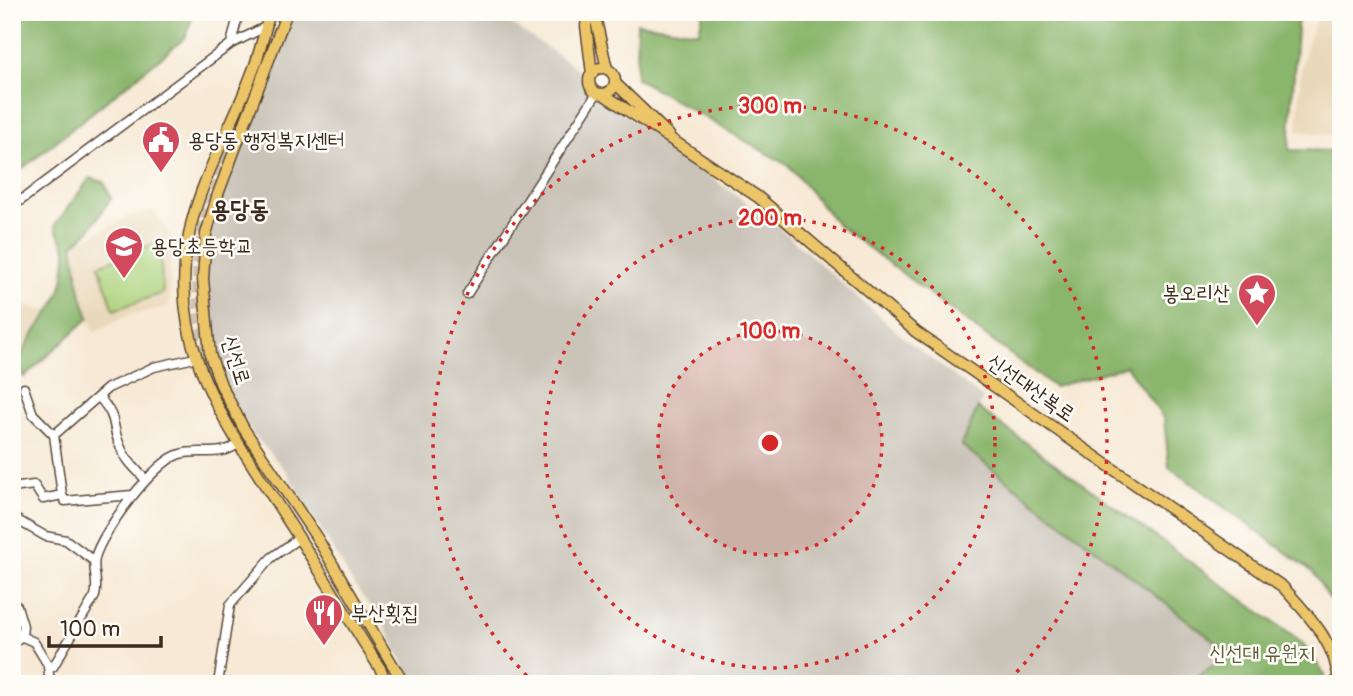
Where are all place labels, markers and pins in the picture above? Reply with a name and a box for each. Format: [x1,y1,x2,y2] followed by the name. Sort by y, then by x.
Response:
[140,119,182,174] public building icon: 용당동 행정복지센터
[188,127,345,154] place label: 용당동 행정복지센터
[103,225,145,280] school or university icon: 용당초등학교
[151,233,252,260] place label: 용당초등학교
[1236,272,1278,327] place icon: 봉오리산
[1162,280,1230,307] place label: 봉오리산
[758,431,782,455] centre of rings
[303,592,345,647] restaurant icon: 부산횟집
[351,600,419,627] place label: 부산횟집

